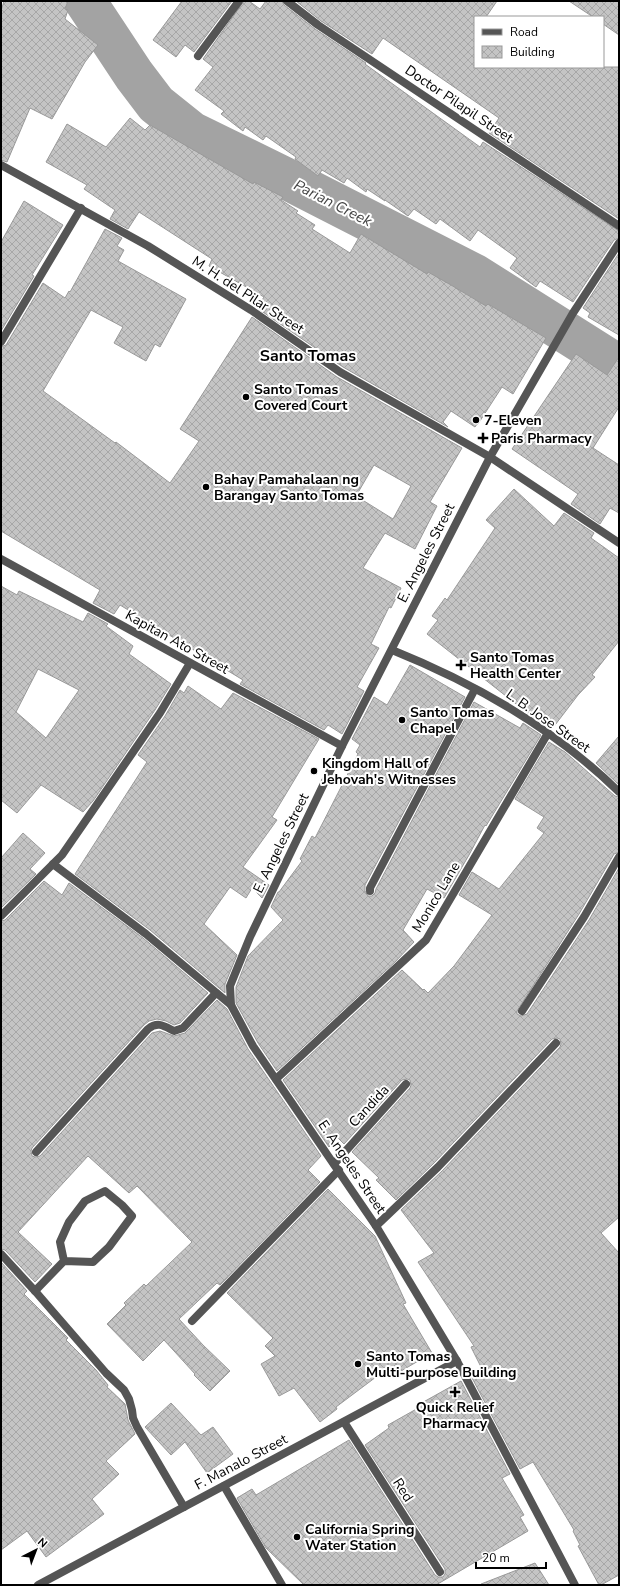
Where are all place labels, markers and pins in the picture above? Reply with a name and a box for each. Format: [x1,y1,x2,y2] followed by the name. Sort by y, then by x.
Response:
[254,380,348,415] place label: Santo Tomas Covered Court
[241,392,251,402] marker: Santo Tomas Covered Court
[484,411,542,430] place label: 7-Eleven
[471,415,481,425] marker: 7-Eleven
[491,429,592,448] place label: Paris Pharmacy
[478,433,488,443] marker: Paris Pharmacy
[214,470,364,505] place label: Bahay Pamahalaan ng Barangay Santo Tomas
[201,482,211,492] marker: Bahay Pamahalaan ng Barangay Santo Tomas
[470,648,561,683] place label: Santo Tomas Health Center
[455,659,467,671] marker: Santo Tomas Health Center
[410,703,494,738] place label: Santo Tomas Chapel
[397,715,407,725] marker: Santo Tomas Chapel
[321,754,456,789] place label: Kingdom Hall of Jehovah's Witnesses
[309,766,319,776] marker: Kingdom Hall of Jehovah's Witnesses
[366,1347,517,1382] place label: Santo Tomas Multi-purpose Building
[353,1359,363,1369] marker: Santo Tomas Multi-purpose Building
[450,1387,460,1397] marker: Quick Relief Pharmacy
[416,1398,495,1433] place label: Quick Relief Pharmacy
[305,1520,415,1555] place label: California Spring Water Station
[292,1532,302,1542] marker: California Spring Water Station

